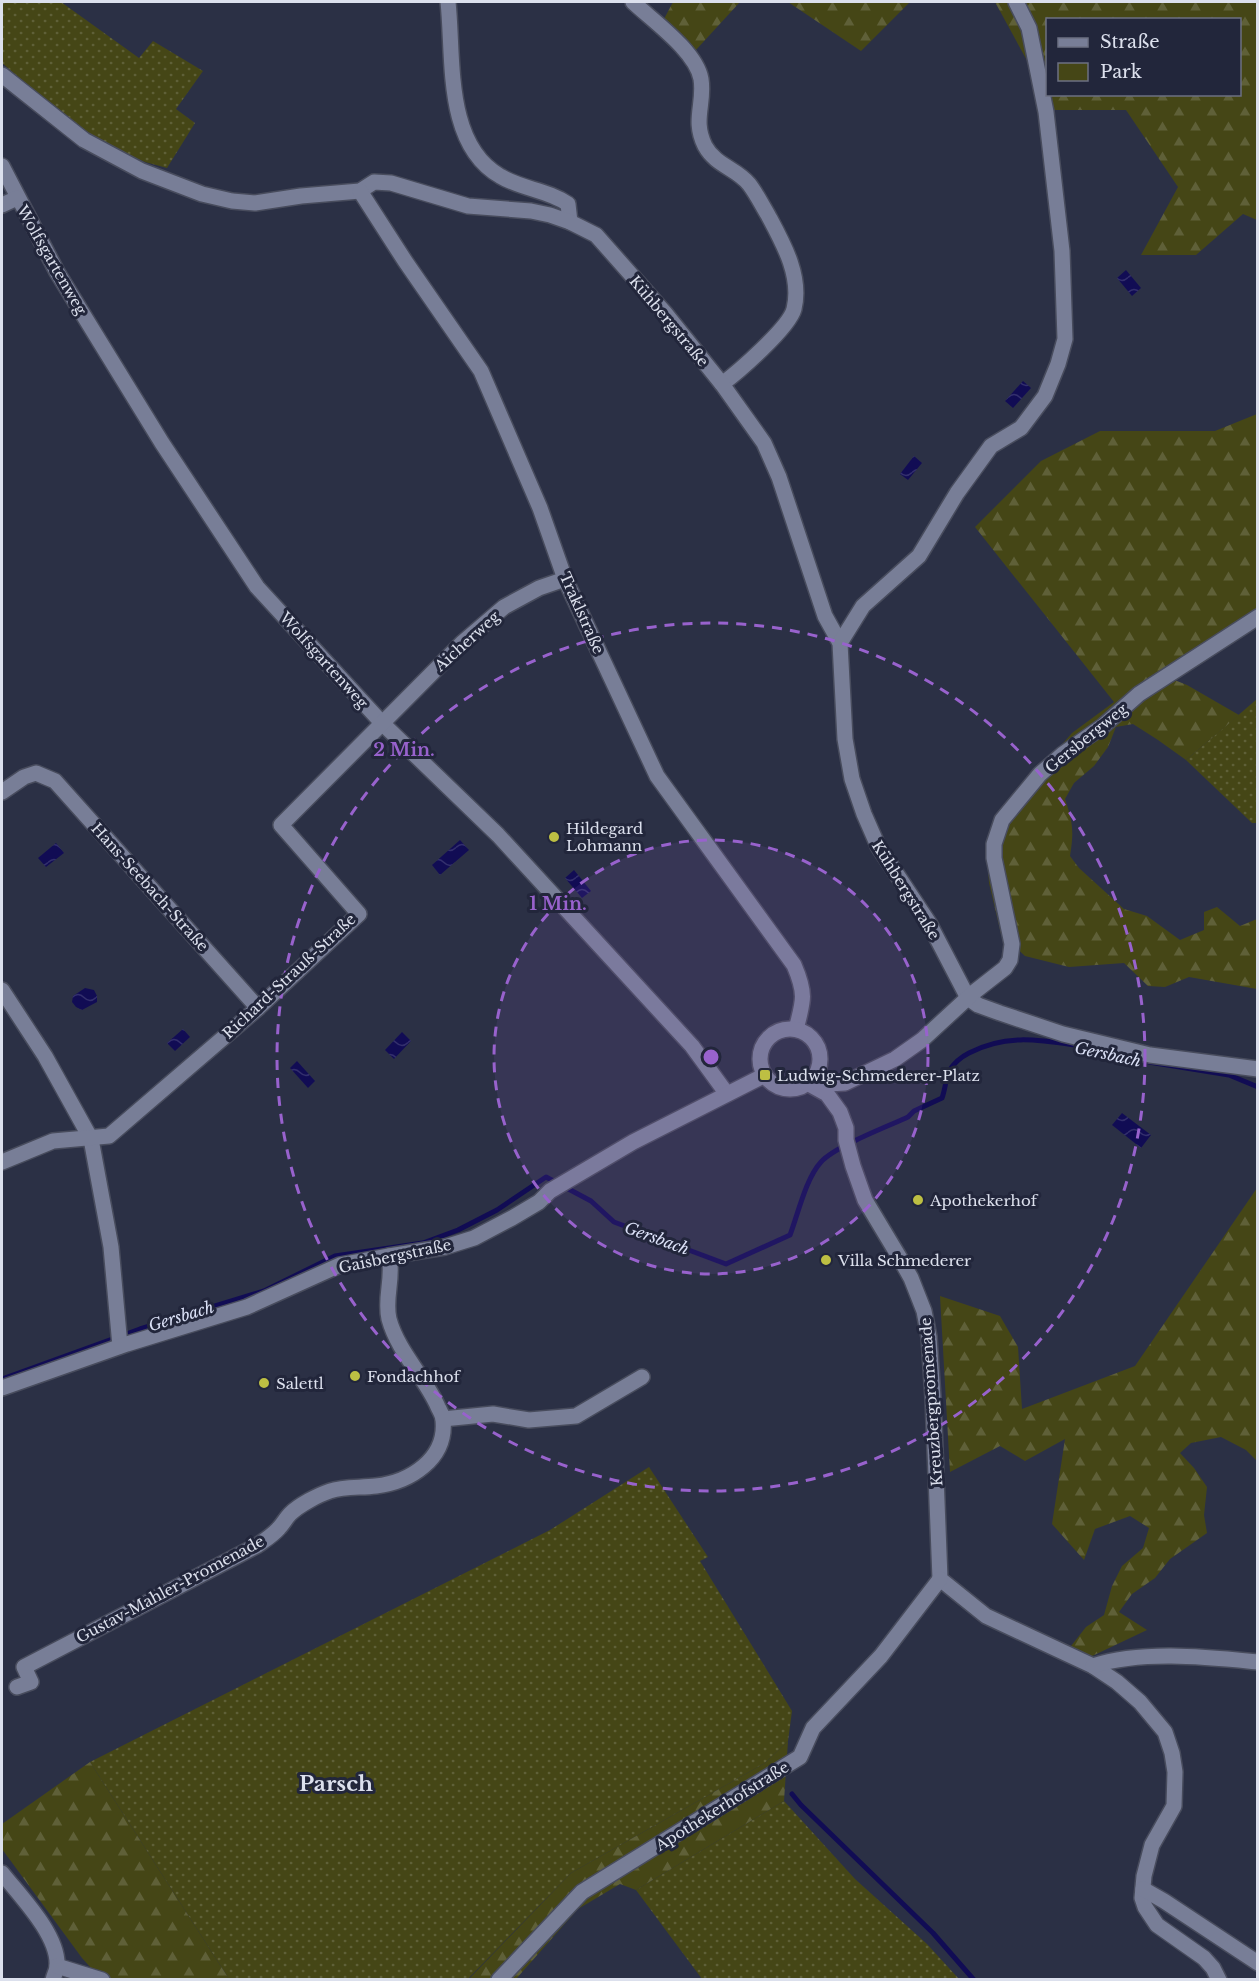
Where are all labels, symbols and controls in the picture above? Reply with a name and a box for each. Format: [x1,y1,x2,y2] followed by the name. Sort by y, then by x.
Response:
[1046,18,1241,96] legend
[1100,31,1160,53] text: Straße
[1100,61,1142,83] text: Park
[13,201,91,319] street label: Wolfsgartenweg
[625,272,713,370] street label: Kühbergstraße
[556,569,608,657] street label: Traklstraße
[430,606,504,676] street label: Aicherweg
[275,607,373,713] street label: Wolfsgartenweg
[1041,698,1132,777] street label: Gersbergweg
[373,739,435,761] text: 2 Min.
[87,819,213,955] street label: Hans-Seebach-Straße
[566,819,643,855] place label: Hildegard Lohmann
[547,830,561,844] marker: Hildegard Lohmann
[868,837,944,943] street label: Kühbergstraße
[529,893,587,915] text: 1 Min.
[218,909,360,1043] street label: Richard-Strauß-Straße
[1073,1037,1143,1071] water label: Gersbach
[701,1047,721,1067] centre of rings
[777,1066,980,1085] place label: Ludwig-Schmederer-Platz
[758,1068,772,1082] marker: Ludwig-Schmederer-Platz
[929,1191,1039,1210] place label: Apothekerhof
[911,1193,925,1207] marker: Apothekerhof
[622,1217,692,1259] water label: Gersbach
[337,1235,453,1277] street label: Gaisbergstraße
[837,1251,972,1270] place label: Villa Schmederer
[819,1253,833,1267] marker: Villa Schmederer
[146,1297,216,1335] water label: Gersbach
[916,1317,946,1487] street label: Kreuzbergpromenade
[367,1367,462,1386] place label: Fondachhof
[348,1369,362,1383] marker: Fondachhof
[276,1374,324,1393] place label: Salettl
[257,1376,271,1390] marker: Salettl
[73,1531,267,1647] street label: Gustav-Mahler-Promenade
[651,1757,792,1855] street label: Apothekerhofstraße
[299,1771,373,1797] district label: Parsch

